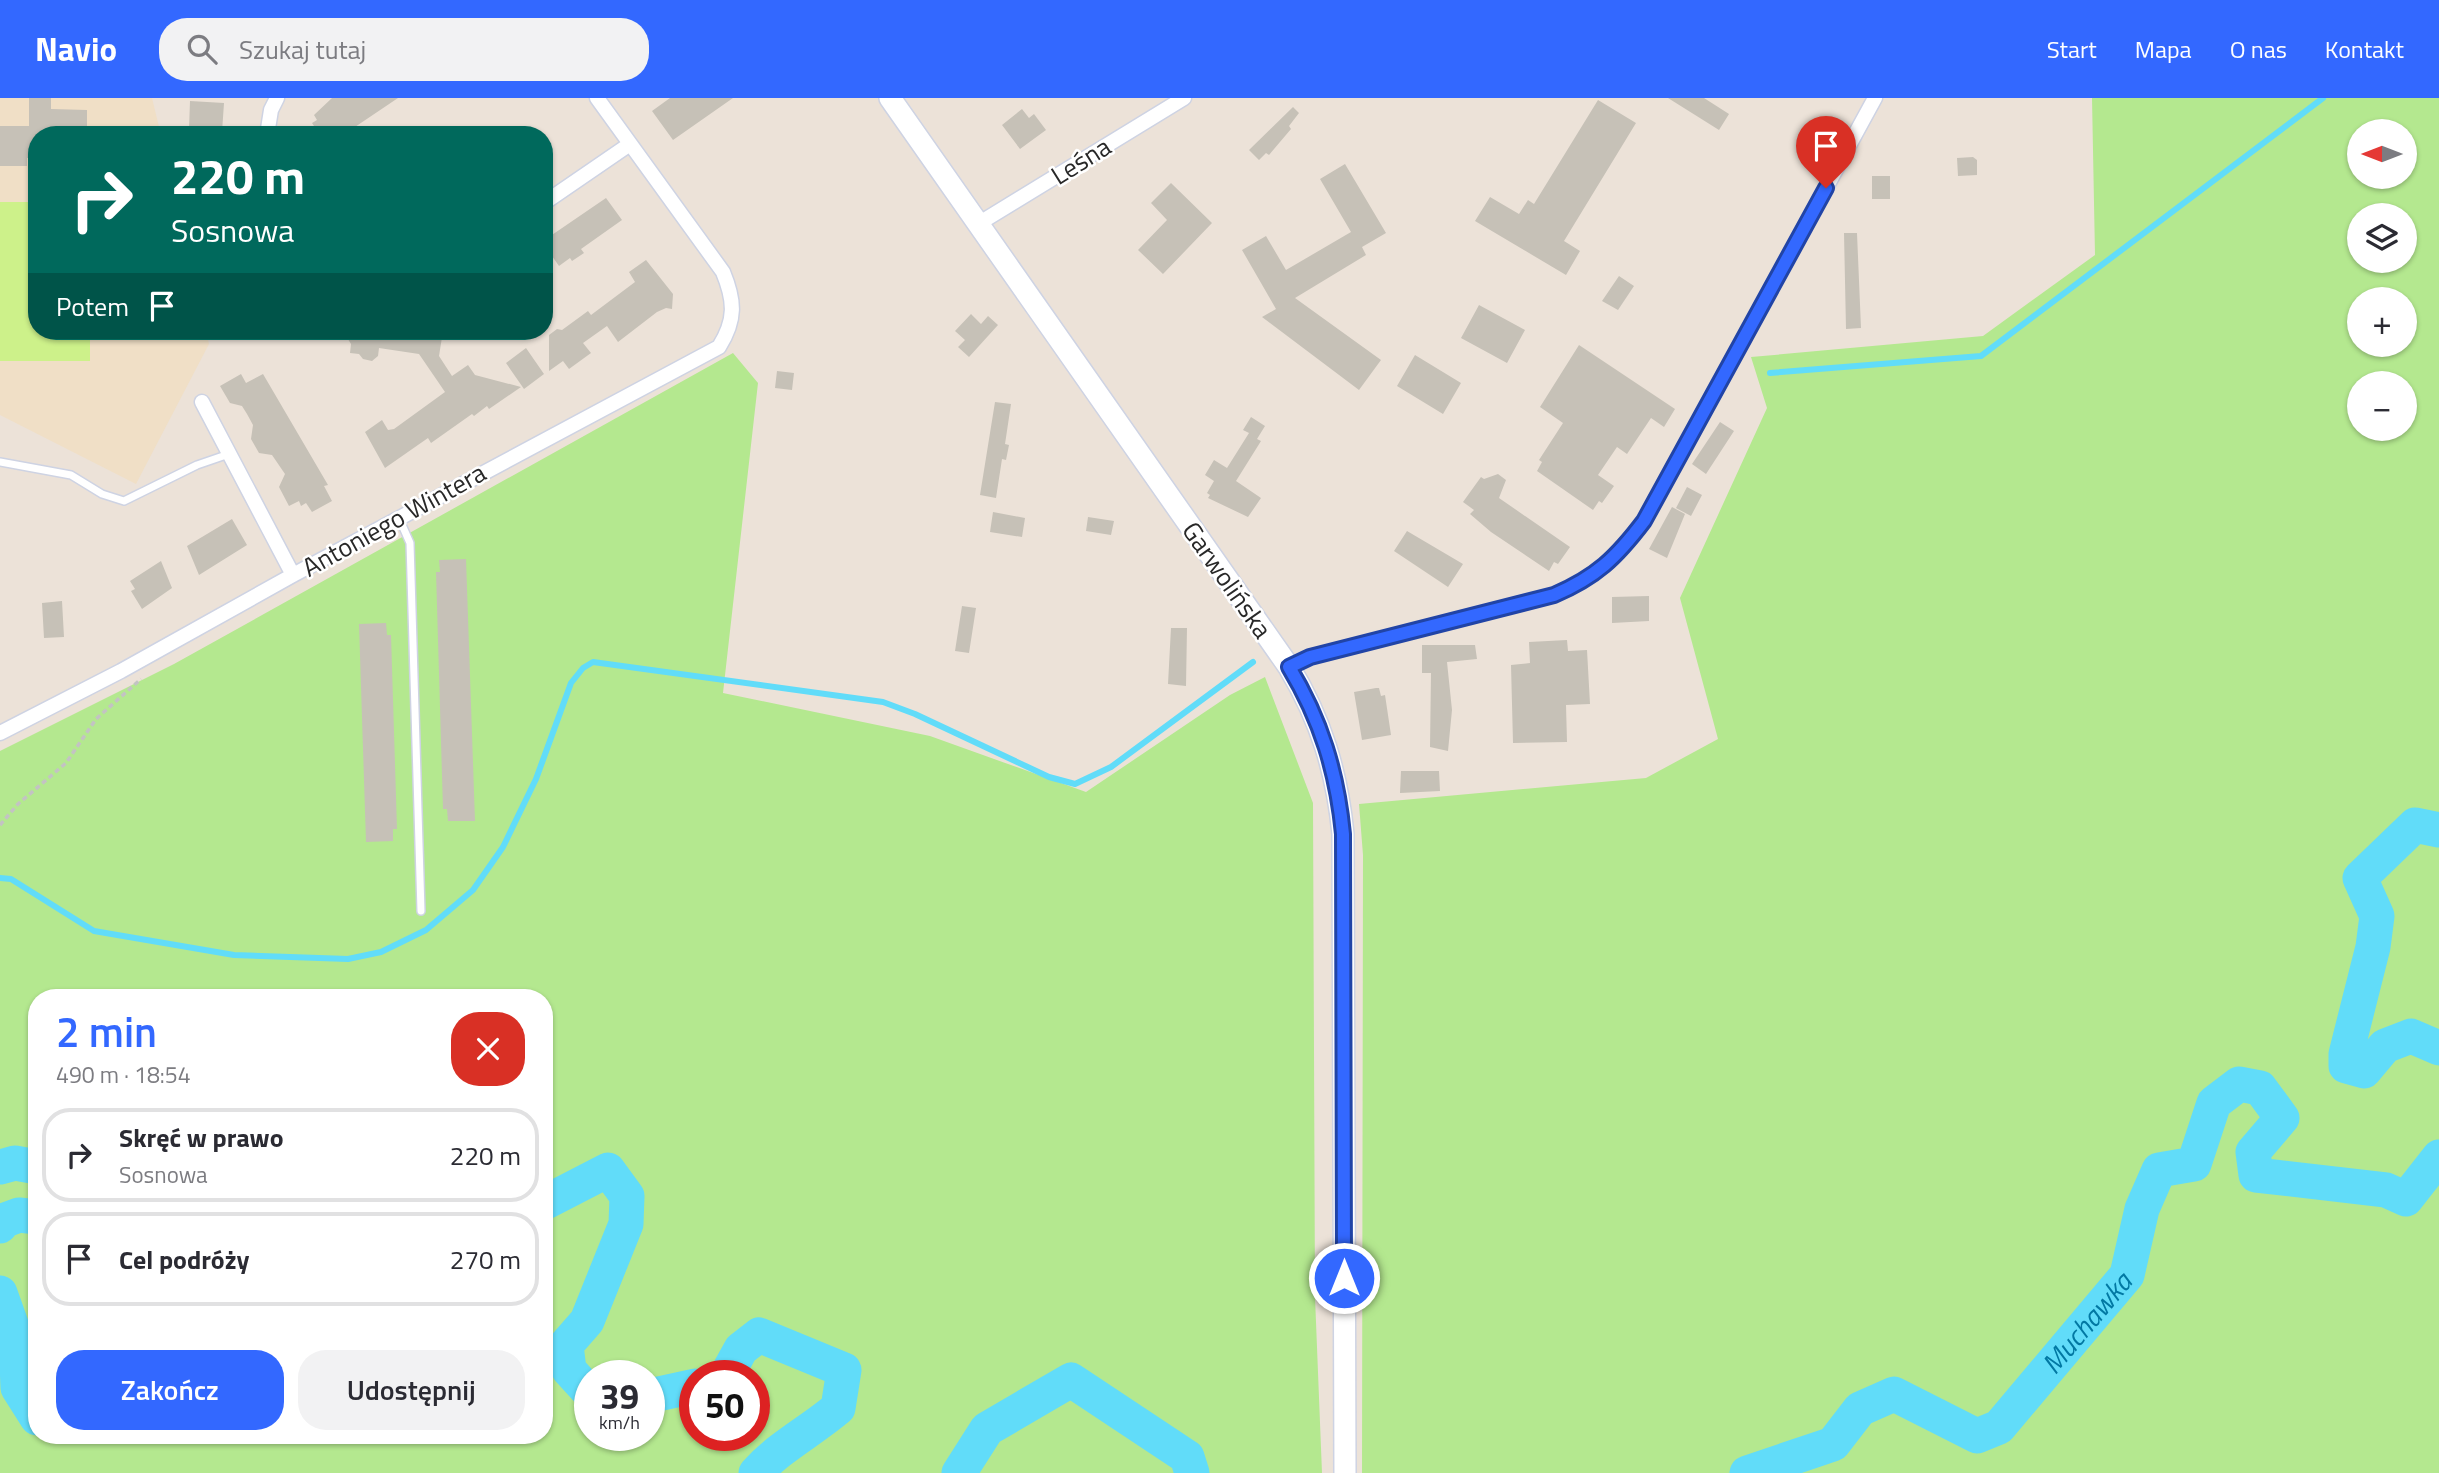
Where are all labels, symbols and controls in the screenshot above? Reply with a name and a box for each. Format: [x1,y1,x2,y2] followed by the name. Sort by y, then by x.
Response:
[159,18,649,81] search box
[35,24,117,74] text: Navio
[183,30,221,68] icon: search
[239,30,366,69] text: Szukaj tutaj
[2047,31,2097,67] text: Start
[2135,31,2192,67] text: Mapa
[2230,31,2287,67] text: O nas
[2325,31,2404,67] text: Kontakt
[1796,116,1856,188] pin
[2347,119,2417,189] north arrow
[2347,119,2417,441] map controls
[1043,127,1118,194] street label: Leśna
[1807,127,1845,165] icon: arrive
[171,138,305,213] text: 220 m
[56,154,147,245] icon: right
[2347,203,2417,273] button: layers
[171,206,294,254] text: Sosnowa
[56,287,129,326] text: Potem
[143,287,181,325] icon: arrive
[2347,287,2417,357] button: +
[2347,371,2417,441] button: −
[295,453,493,586] street label: Antoniego Wintera
[1173,513,1282,646] street label: Garwolińska
[56,999,157,1063] text: 2 min
[451,1012,525,1086] button: close
[56,1057,191,1092] text: 490 m · 18:54
[119,1118,284,1157] text: Skręć w prawo
[60,1136,98,1174] icon: right
[450,1136,521,1175] text: 220 m
[119,1157,208,1192] text: Sosnowa
[60,1240,98,1278] icon: arrive
[119,1240,249,1279] text: Cel podróży
[450,1240,521,1279] text: 270 m
[1307,1241,1381,1315] position arrow
[2031,1261,2143,1383] water label: Muchawka
[56,1350,284,1430] button: Zakończ
[298,1350,525,1430] button: Udostępnij
[679,1360,770,1451] speed limit sign: 50
[600,1369,639,1423] text: 39
[599,1409,640,1436] text: km/h

